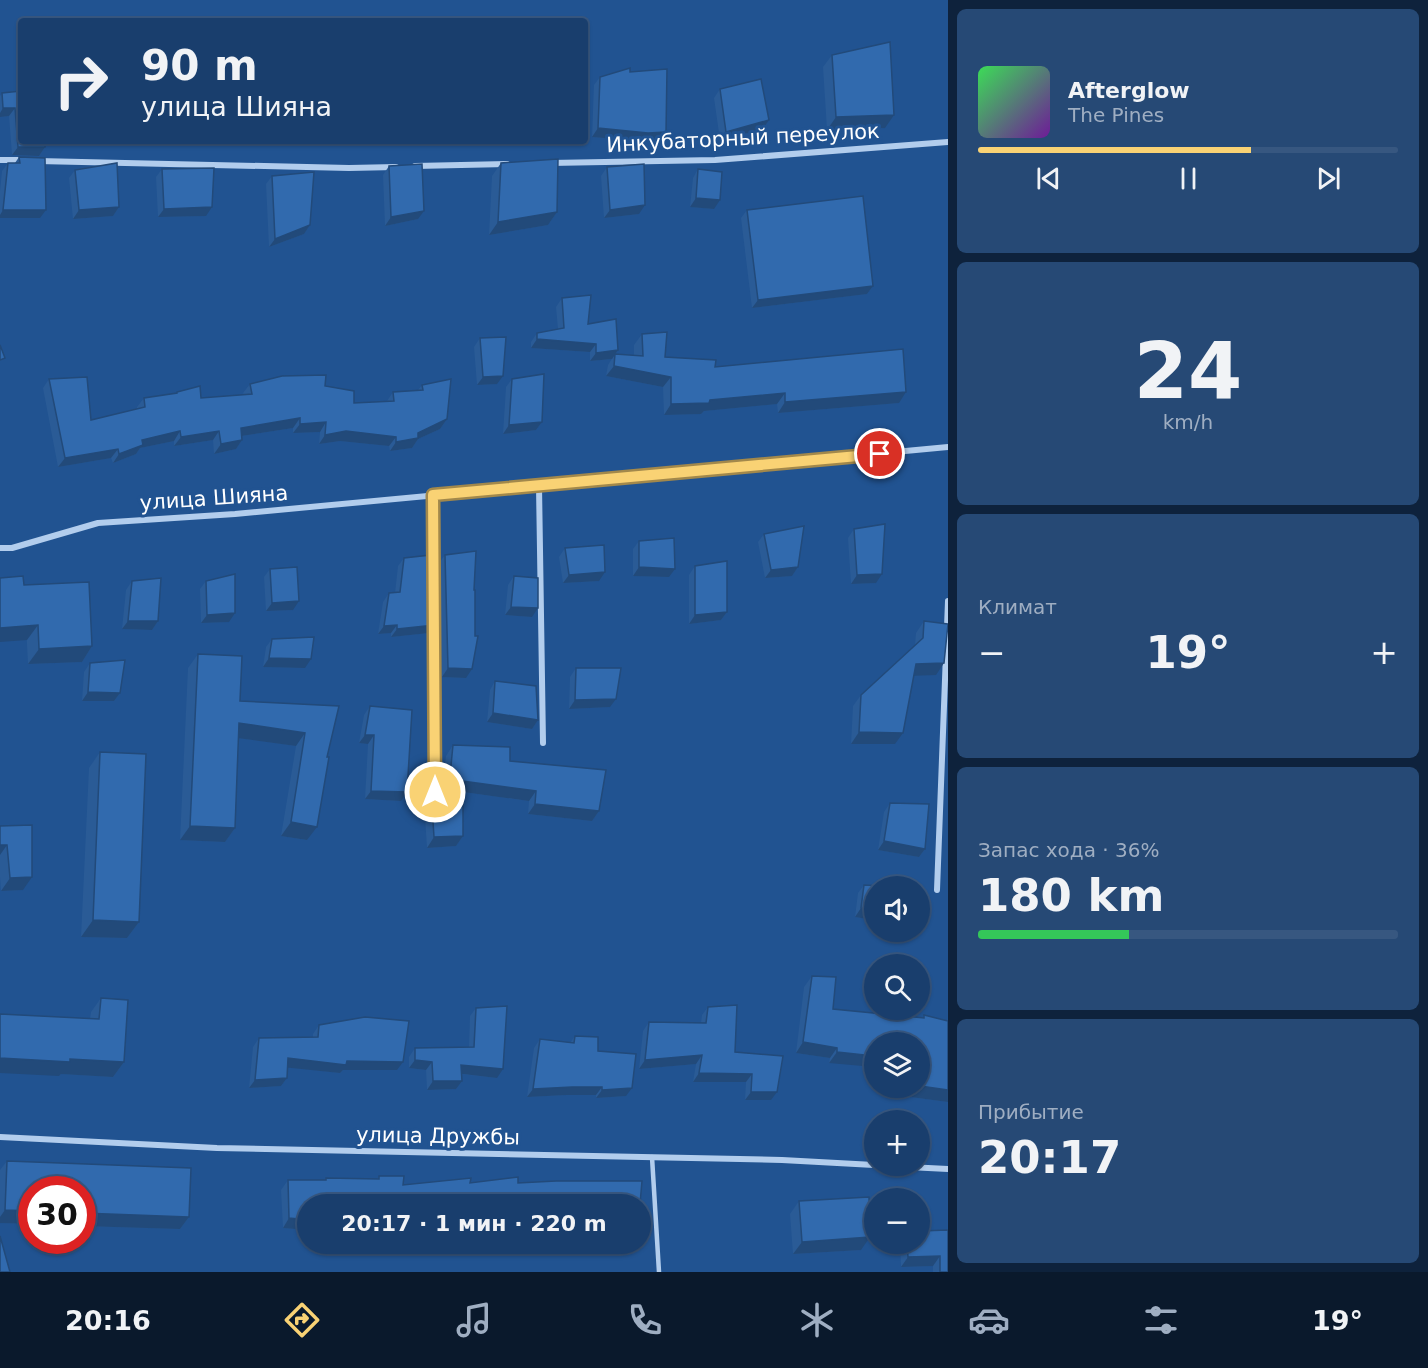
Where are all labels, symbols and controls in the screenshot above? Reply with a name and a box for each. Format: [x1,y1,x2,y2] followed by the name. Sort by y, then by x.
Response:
[141,41,258,90] text: 90 m
[42,42,120,120] icon: right
[1068,78,1190,103] text: Afterglow
[141,91,332,122] text: улица Шияна
[1068,103,1164,127] text: The Pines
[606,119,880,157] street label: Инкубаторный переулок
[1032,162,1065,195] icon: previous
[1172,162,1205,195] icon: pause
[1312,162,1345,195] icon: next
[1134,326,1242,416] text: 24
[1163,410,1213,434] text: km/h
[854,428,905,479] pin
[863,437,896,470] icon: arrive
[139,481,289,515] street label: улица Шияна
[978,595,1057,619] text: Климат
[1145,626,1231,679] text: 19°
[978,633,1006,672] text: −
[1370,633,1398,672] text: +
[403,760,467,824] position arrow
[978,838,1159,862] text: Запас хода · 36%
[978,869,1164,922] text: 180 km
[864,876,930,1254] map controls
[864,876,930,942] button: sound
[864,954,930,1020] button: search
[864,1032,930,1098] button: layers
[978,1100,1084,1124] text: Прибытие
[864,1110,930,1176] button: +
[356,1123,520,1149] street label: улица Дружбы
[978,1131,1121,1184] text: 20:17
[18,1176,96,1254] speed limit sign: 30
[864,1188,930,1254] button: −
[341,1211,607,1236] text: 20:17 · 1 мин · 220 m
[281,1299,323,1341] icon: directions
[453,1299,495,1341] icon: music
[624,1299,666,1341] icon: phone
[796,1299,838,1341] icon: climate
[968,1299,1010,1341] icon: car
[1140,1299,1182,1341] icon: filters
[65,1305,151,1336] text: 20:16
[1312,1305,1363,1336] text: 19°

